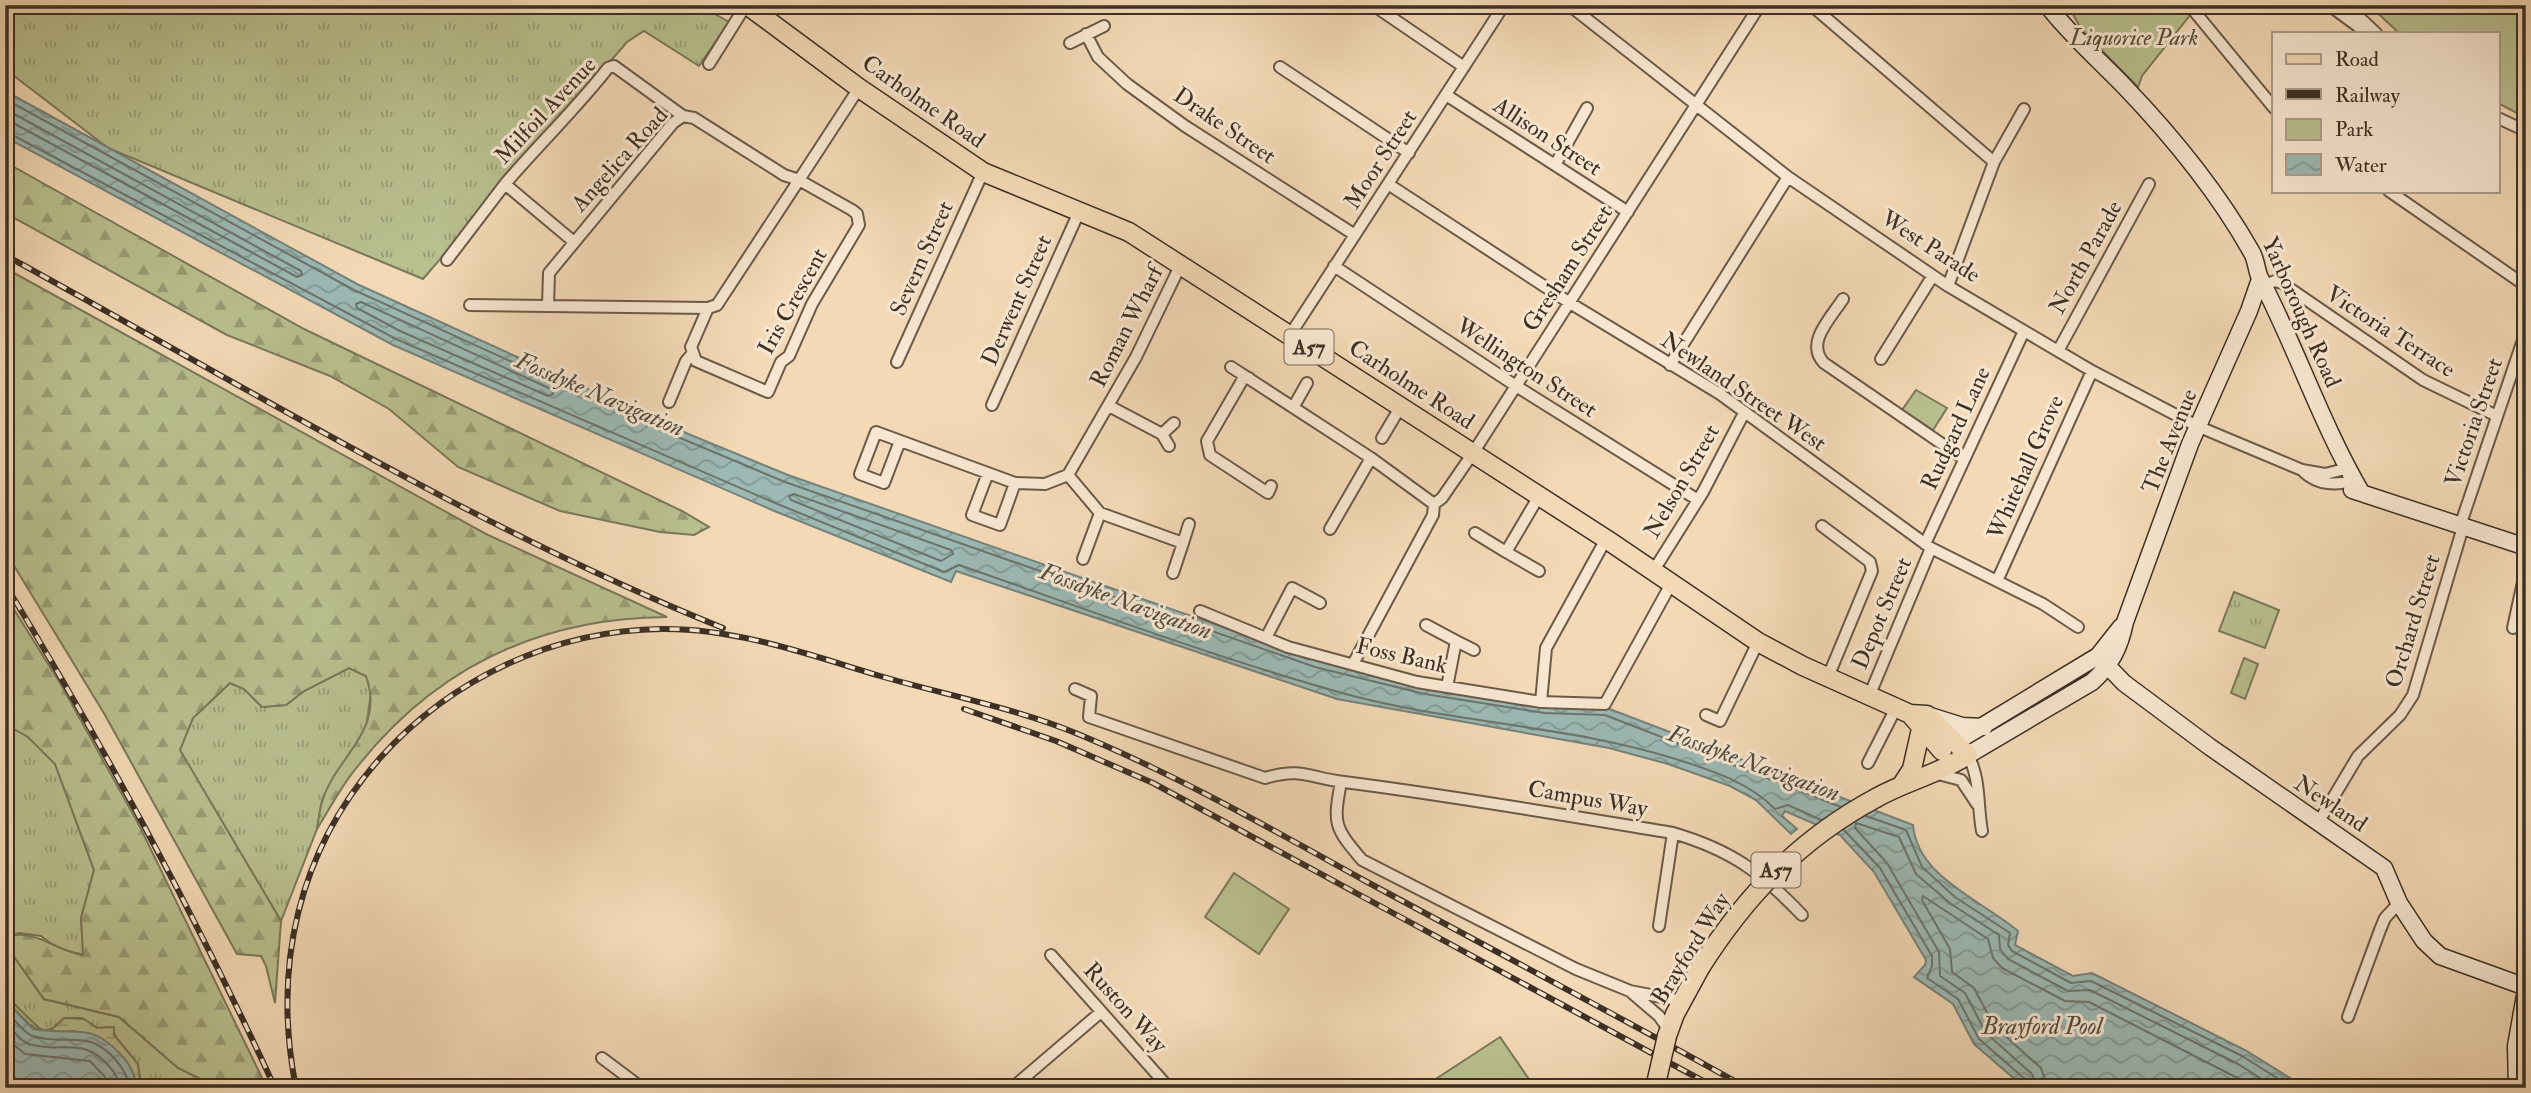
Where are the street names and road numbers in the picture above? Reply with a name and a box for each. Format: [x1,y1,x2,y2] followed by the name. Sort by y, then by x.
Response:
[856,48,991,155] street label: Carholme Road
[488,50,603,170] street label: Milfoil Avenue
[1168,81,1281,170] street label: Drake Street
[1487,90,1607,182] street label: Allison Street
[564,101,674,218] street label: Angelica Road
[1338,104,1423,214] street label: Moor Street
[2042,195,2129,319] street label: North Parade
[883,196,960,320] street label: Severn Street
[1516,200,1619,337] street label: Gresham Street
[1875,203,1986,289] street label: West Parade
[975,230,1058,370] street label: Derwent Street
[2255,232,2348,392] street label: Yarborough Road
[751,243,834,360] street label: Iris Crescent
[1083,257,1171,392] street label: Roman Wharf
[2321,279,2461,384] street label: Victoria Terrace
[1450,310,1603,424] street label: Wellington Street
[1655,325,1832,458] street label: Newland Street West
[1284,330,1334,364] road number: A57
[1343,333,1480,436] street label: Carholme Road
[2438,354,2509,490] street label: Victoria Street
[1914,362,1997,494] street label: Rudgard Lane
[2135,384,2204,498] street label: The Avenue
[1980,390,2070,545] street label: Whitehall Grove
[1637,419,1726,543] street label: Nelson Street
[2378,551,2447,691] street label: Orchard Street
[1845,553,1919,674] street label: Depot Street
[1353,631,1450,680] street label: Foss Bank
[2289,768,2373,838] street label: Newland
[1526,774,1651,824] street label: Campus Way
[1752,852,1800,888] road number: A57
[1645,886,1737,1010] street label: Brayford Way
[1077,956,1174,1059] street label: Ruston Way

